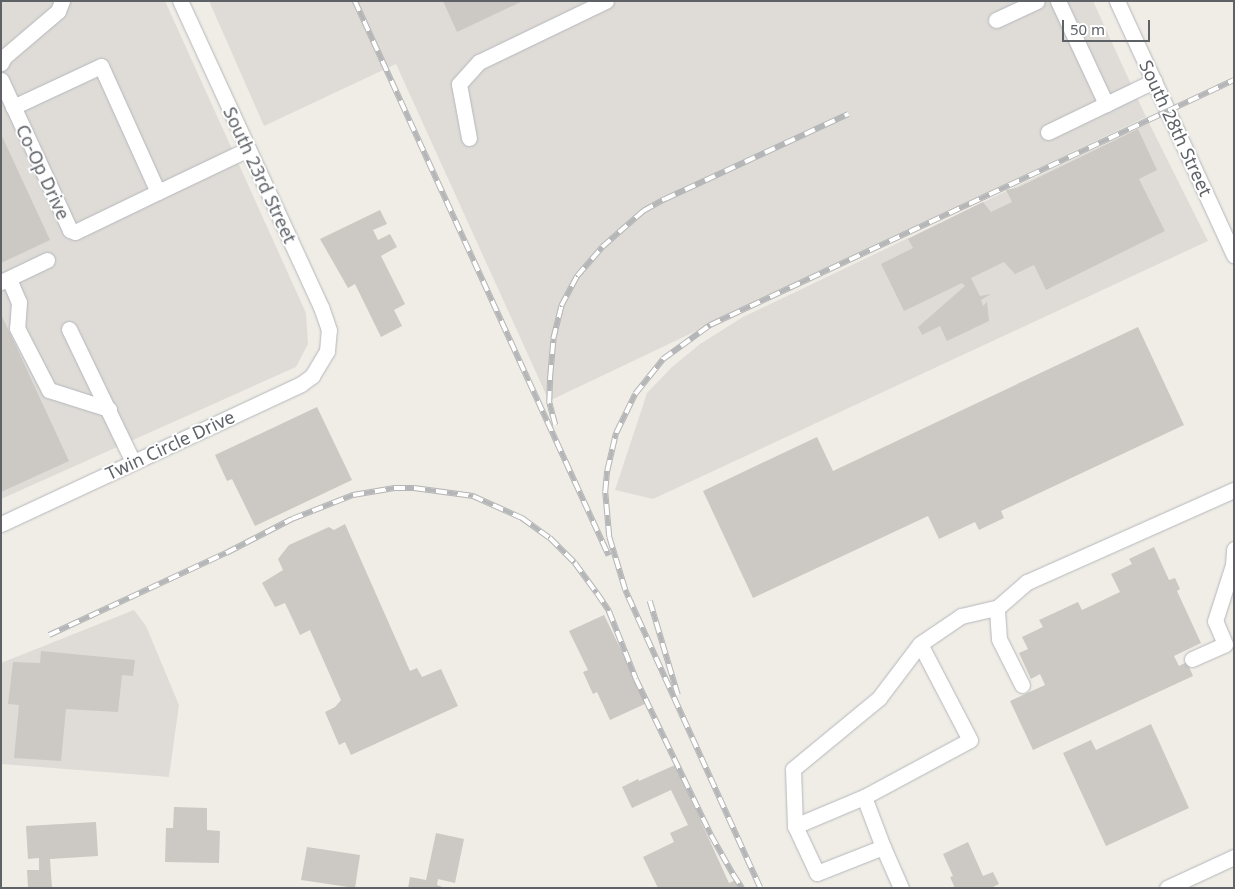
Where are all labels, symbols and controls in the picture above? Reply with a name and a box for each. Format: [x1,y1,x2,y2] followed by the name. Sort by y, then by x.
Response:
[1065,10,1152,42] scale bar
[1070,19,1105,39] text: 50 m
[1135,57,1217,199] street label: South 28th Street
[219,103,301,247] street label: South 23rd Street
[12,121,74,223] street label: Co-Op Drive
[102,406,238,484] street label: Twin Circle Drive

